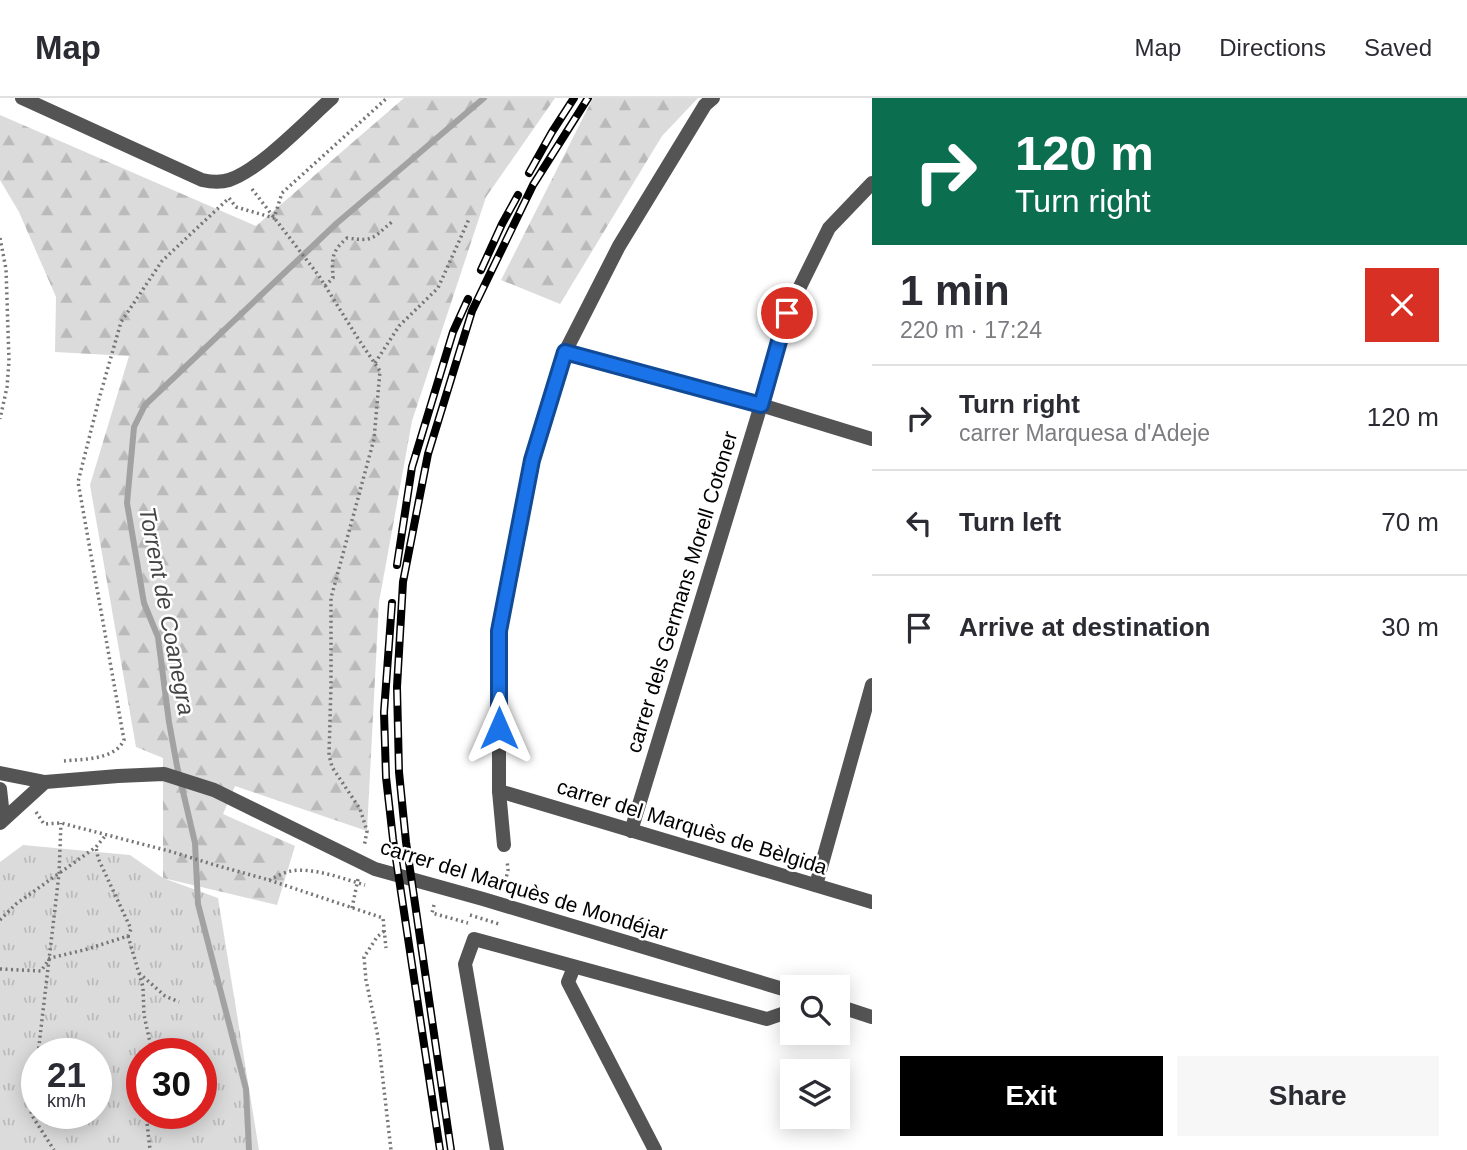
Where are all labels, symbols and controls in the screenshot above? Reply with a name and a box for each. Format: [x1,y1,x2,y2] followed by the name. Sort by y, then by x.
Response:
[35,29,101,66] text: Map
[1135,34,1181,61] text: Map
[1219,34,1326,61] text: Directions
[1364,34,1432,61] text: Saved
[900,126,991,217] icon: right
[1015,126,1154,180] text: 120 m
[1015,183,1151,219] text: Turn right
[900,267,1010,314] text: 1 min
[1365,268,1439,342] button: close
[757,283,817,343] pin
[768,294,806,332] icon: arrive
[900,317,1042,343] text: 220 m · 17:24
[959,389,1080,419] text: Turn right
[900,399,938,437] icon: right
[1367,402,1439,432] text: 120 m
[959,420,1210,446] text: carrer Marquesa d'Adeje
[622,428,741,755] street label: carrer dels Germans Morell Cotoner
[900,504,938,542] icon: left
[134,505,200,717] water label: Torrent de Coanegra
[959,507,1061,537] text: Turn left
[1381,507,1439,537] text: 70 m
[900,609,938,647] icon: arrive
[959,612,1210,642] text: Arrive at destination
[1381,612,1439,642] text: 30 m
[462,691,536,765] position arrow
[554,774,830,879] street label: carrer del Marquès de Bèlgida
[378,835,670,944] street label: carrer del Marquès de Mondéjar
[780,975,850,1129] map controls
[780,975,850,1045] button: search
[126,1038,217,1129] speed limit sign: 30
[47,1055,86,1094] text: 21
[900,1056,1163,1136] button: Exit
[1177,1056,1439,1136] button: Share
[780,1059,850,1129] button: layers
[47,1091,86,1111] text: km/h

